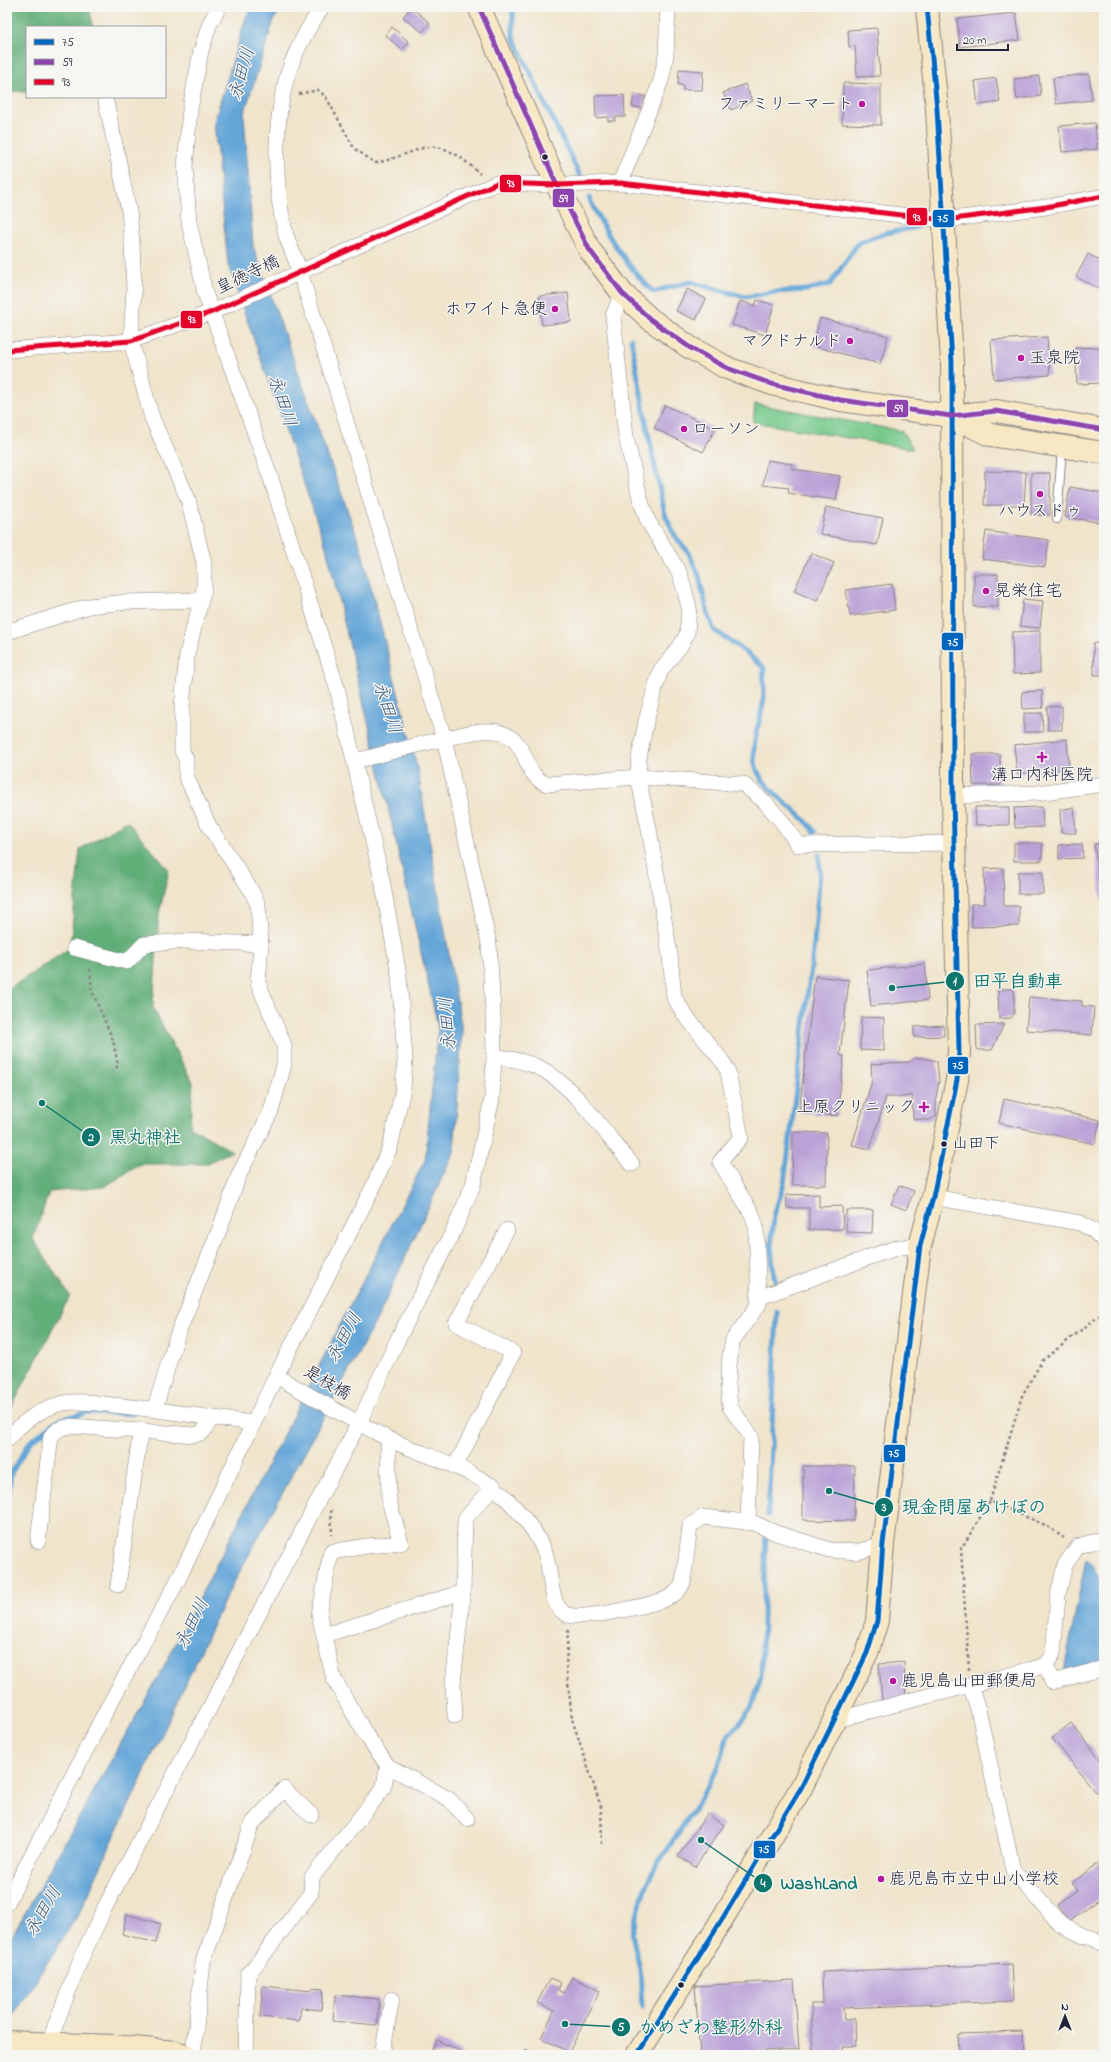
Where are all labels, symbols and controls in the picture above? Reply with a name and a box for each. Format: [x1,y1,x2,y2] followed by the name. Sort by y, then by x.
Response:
[26,26,166,98] legend
[957,26,1008,52] scale bar
[963,32,986,50] text: 20 m
[62,34,74,52] text: 75
[223,44,263,104] water label: 永田川
[62,54,73,72] text: 59
[62,74,71,92] text: 93
[718,92,854,117] place label: ファミリーマート
[857,99,867,109] marker: ファミリーマート
[540,152,550,162] unlabelled marker
[499,174,522,193] line badge: 93
[506,176,515,192] text: 93
[552,188,575,208] line badge: 59
[558,191,568,207] text: 59
[906,207,928,226] line badge: 93
[932,209,955,228] line badge: 75
[912,210,921,226] text: 93
[938,211,949,227] text: 75
[212,249,284,301] street label: 皇徳寺橋
[445,297,547,322] place label: ホワイト急便
[550,304,560,314] marker: ホワイト急便
[180,310,203,329] line badge: 93
[187,312,196,328] text: 93
[741,329,842,354] place label: マクドナルド
[845,336,855,346] marker: マクドナルド
[1029,346,1080,371] place label: 玉泉院
[1016,353,1026,363] marker: 玉泉院
[260,371,302,431] water label: 永田川
[886,399,909,418] line badge: 59
[893,401,903,417] text: 59
[692,417,760,442] place label: ローソン
[679,424,689,434] marker: ローソン
[1035,489,1045,499] marker: ハウスドゥ
[998,499,1082,524] place label: ハウスドゥ
[994,579,1062,604] place label: 晃栄住宅
[981,586,991,596] marker: 晃栄住宅
[941,632,964,651] line badge: 75
[948,635,959,651] text: 75
[365,678,407,738] water label: 永田川
[1036,751,1048,763] marker: 溝口内科医院
[991,763,1093,788] place label: 溝口内科医院
[945,966,1071,996] callout: 田平自動車
[973,970,1063,996] text: 田平自動車
[953,973,957,991] text: 1
[434,996,464,1052] water label: 永田川
[947,1056,969,1075] line badge: 75
[953,1058,964,1074] text: 75
[796,1095,915,1120] place label: 上原クリニック
[918,1101,930,1113] marker: 上原クリニック
[81,1122,189,1152] callout: 黒丸神社
[109,1126,181,1152] text: 黒丸神社
[87,1129,94,1147] text: 2
[952,1132,1000,1156] place label: 山田下
[939,1139,949,1149] marker: 山田下
[321,1308,369,1368] water label: 永田川
[299,1359,355,1407] street label: 是枝橋
[883,1444,906,1463] line badge: 75
[889,1446,900,1462] text: 75
[874,1492,1054,1522] callout: 現金問屋あけぼの
[902,1496,1046,1522] text: 現金問屋あけぼの
[881,1499,887,1517] text: 3
[169,1594,217,1654] water label: 永田川
[901,1669,1037,1694] place label: 鹿児島山田郵便局
[888,1676,898,1686] marker: 鹿児島山田郵便局
[753,1840,776,1859] line badge: 75
[759,1842,770,1858] text: 75
[889,1867,1059,1892] place label: 鹿児島市立中山小学校
[753,1868,866,1898] callout: WashLand
[781,1872,858,1898] text: WashLand
[876,1874,886,1884] marker: 鹿児島市立中山小学校
[760,1875,766,1893] text: 4
[19,1882,69,1942] water label: 永田川
[676,1980,686,1990] unlabelled marker
[1045,1996,1085,2036] north arrow
[1061,1999,1069,2015] text: N
[611,2012,791,2042] callout: かめざわ整形外科
[639,2016,783,2042] text: かめざわ整形外科
[618,2019,625,2037] text: 5

